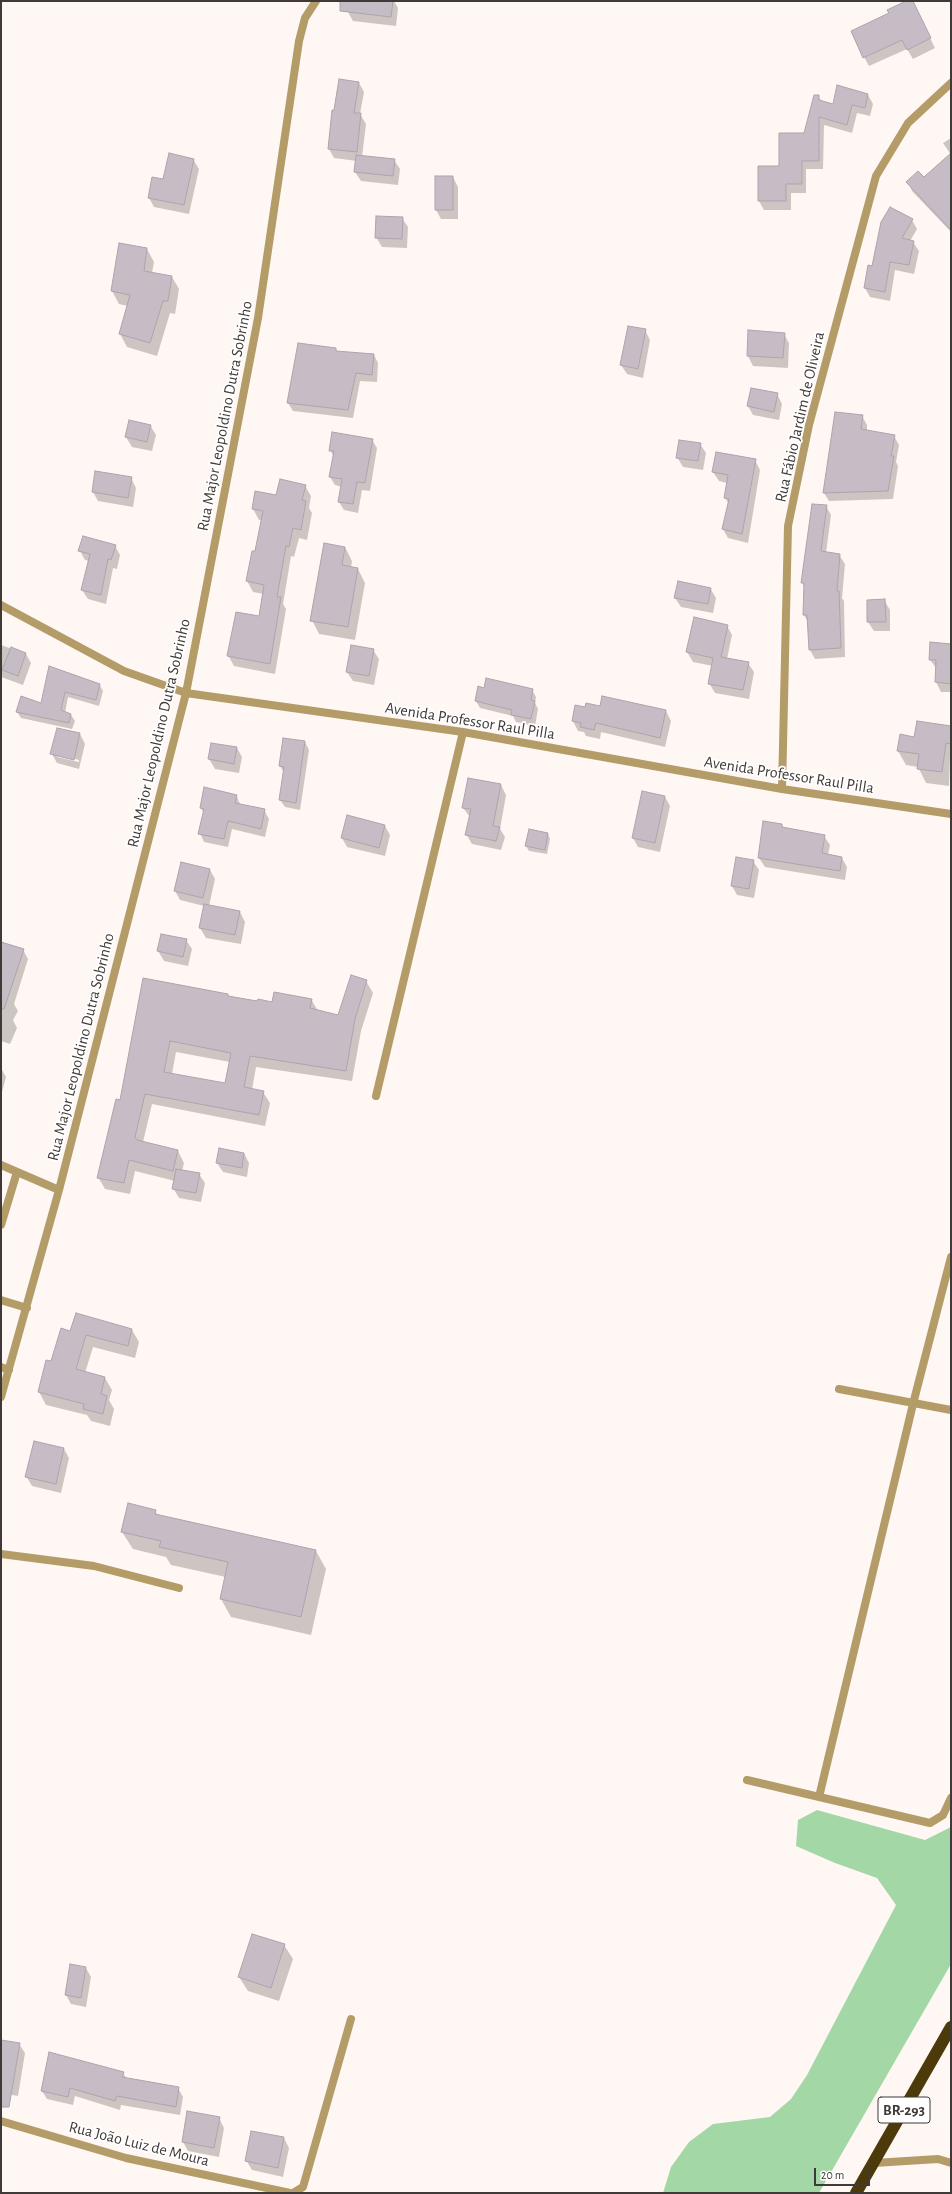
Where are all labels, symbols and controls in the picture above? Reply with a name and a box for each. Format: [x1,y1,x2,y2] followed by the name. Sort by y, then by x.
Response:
[193,299,257,533] street label: Rua Major Leopoldino Dutra Sobrinho
[771,330,829,504] street label: Rua Fábio Jardim de Oliveira
[123,617,195,849] street label: Rua Major Leopoldino Dutra Sobrinho
[384,698,556,744] street label: Avenida Professor Raul Pilla
[703,752,875,798] street label: Avenida Professor Raul Pilla
[43,931,119,1163] street label: Rua Major Leopoldino Dutra Sobrinho
[878,2097,930,2123] road number: BR-293
[67,2117,211,2171] street label: Rua João Luiz de Moura
[816,2160,872,2186] scale bar
[821,2169,844,2181] text: 20 m

